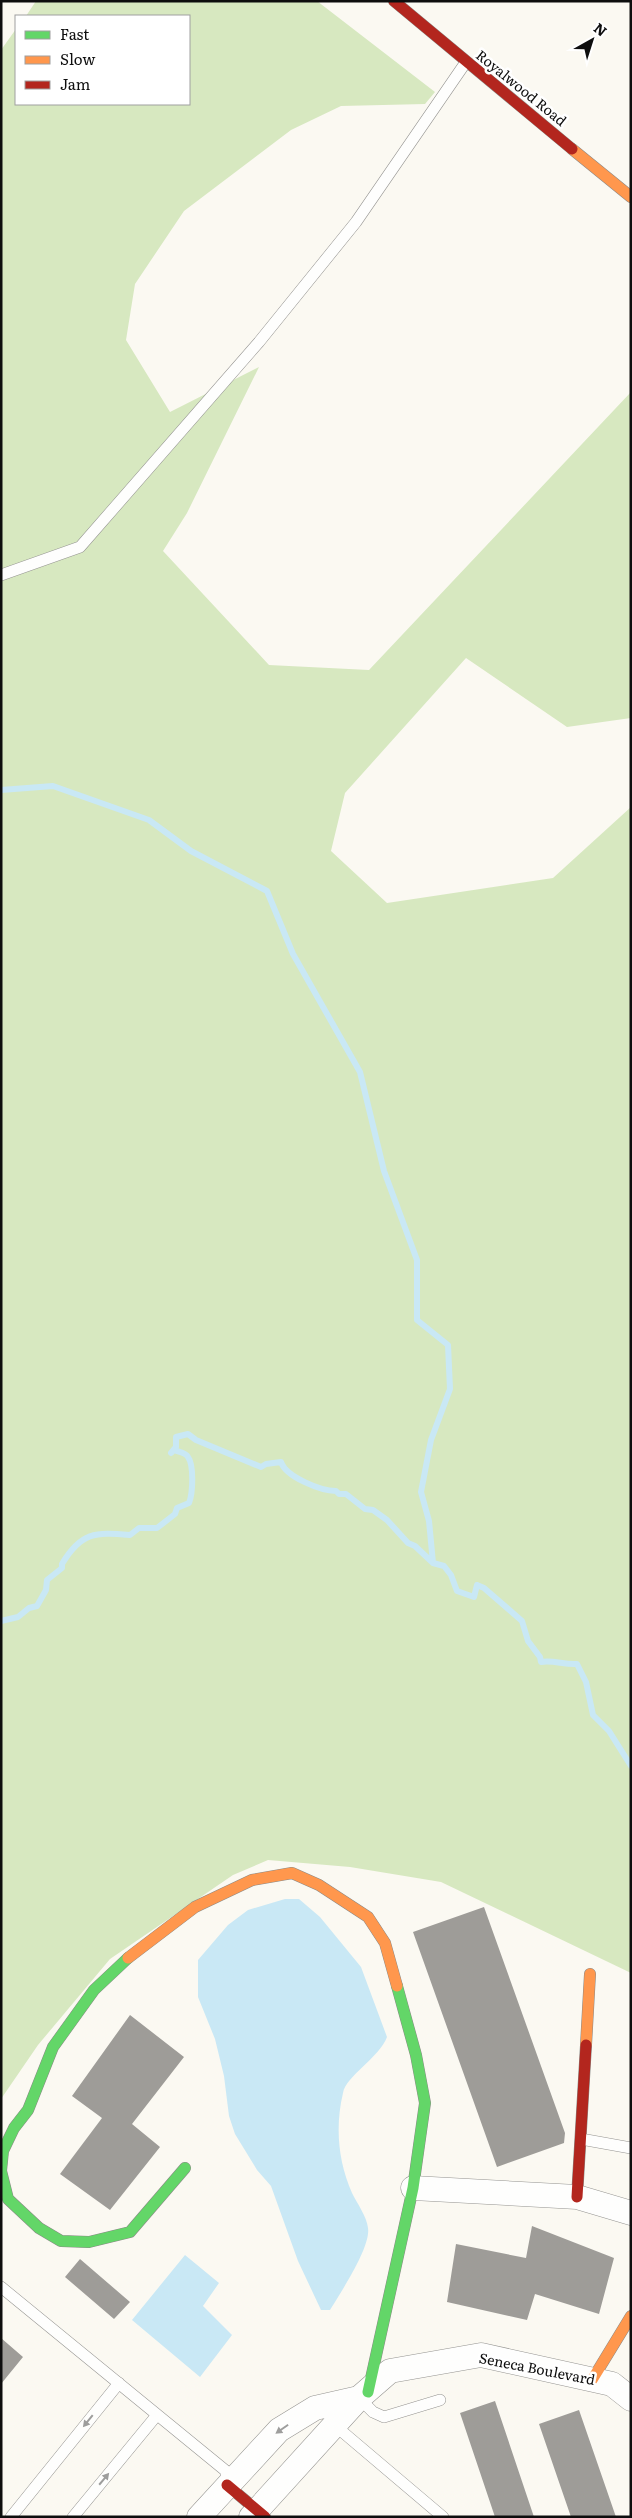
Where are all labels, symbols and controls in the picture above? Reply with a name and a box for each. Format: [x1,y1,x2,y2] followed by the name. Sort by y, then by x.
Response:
[15,15,190,105] legend
[567,15,617,65] north arrow
[590,18,612,41] text: N
[60,22,89,45] text: Fast
[472,44,571,130] street label: Royalwood Road
[60,47,95,70] text: Slow
[60,72,91,95] text: Jam
[478,2347,597,2389] street label: Seneca Boulevard
[83,2414,94,2427] one-way arrow
[275,2424,289,2434] one-way arrow
[99,2473,110,2486] one-way arrow

